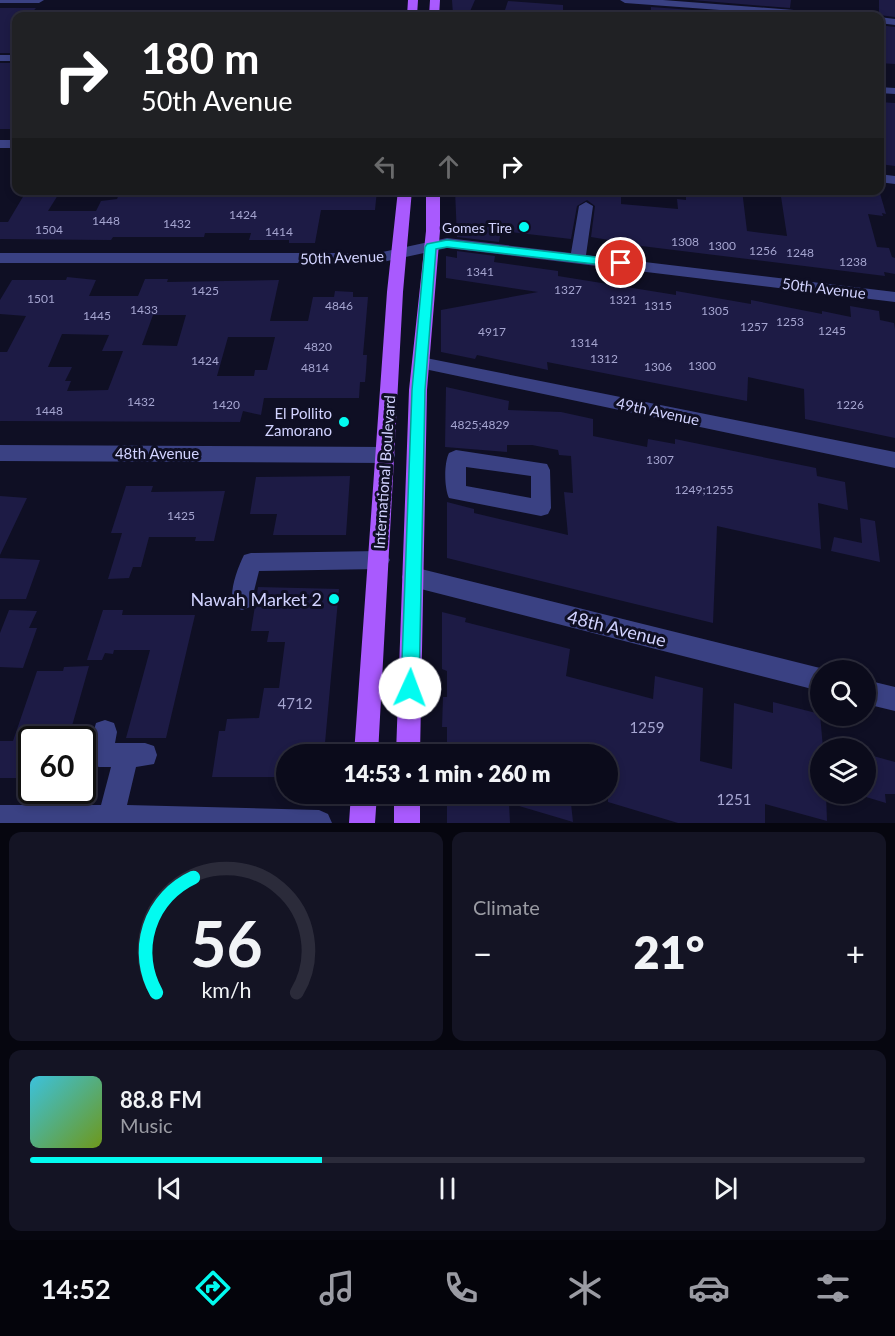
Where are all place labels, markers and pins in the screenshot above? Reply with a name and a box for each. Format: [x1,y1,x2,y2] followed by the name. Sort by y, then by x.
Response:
[442,219,512,236] place label: Gomes Tire
[517,220,531,234] marker: Gomes Tire
[595,237,646,288] pin
[265,404,332,439] place label: El Pollito Zamorano
[337,415,351,429] marker: El Pollito Zamorano
[190,588,322,610] place label: Nawah Market 2
[327,592,341,606] marker: Nawah Market 2

